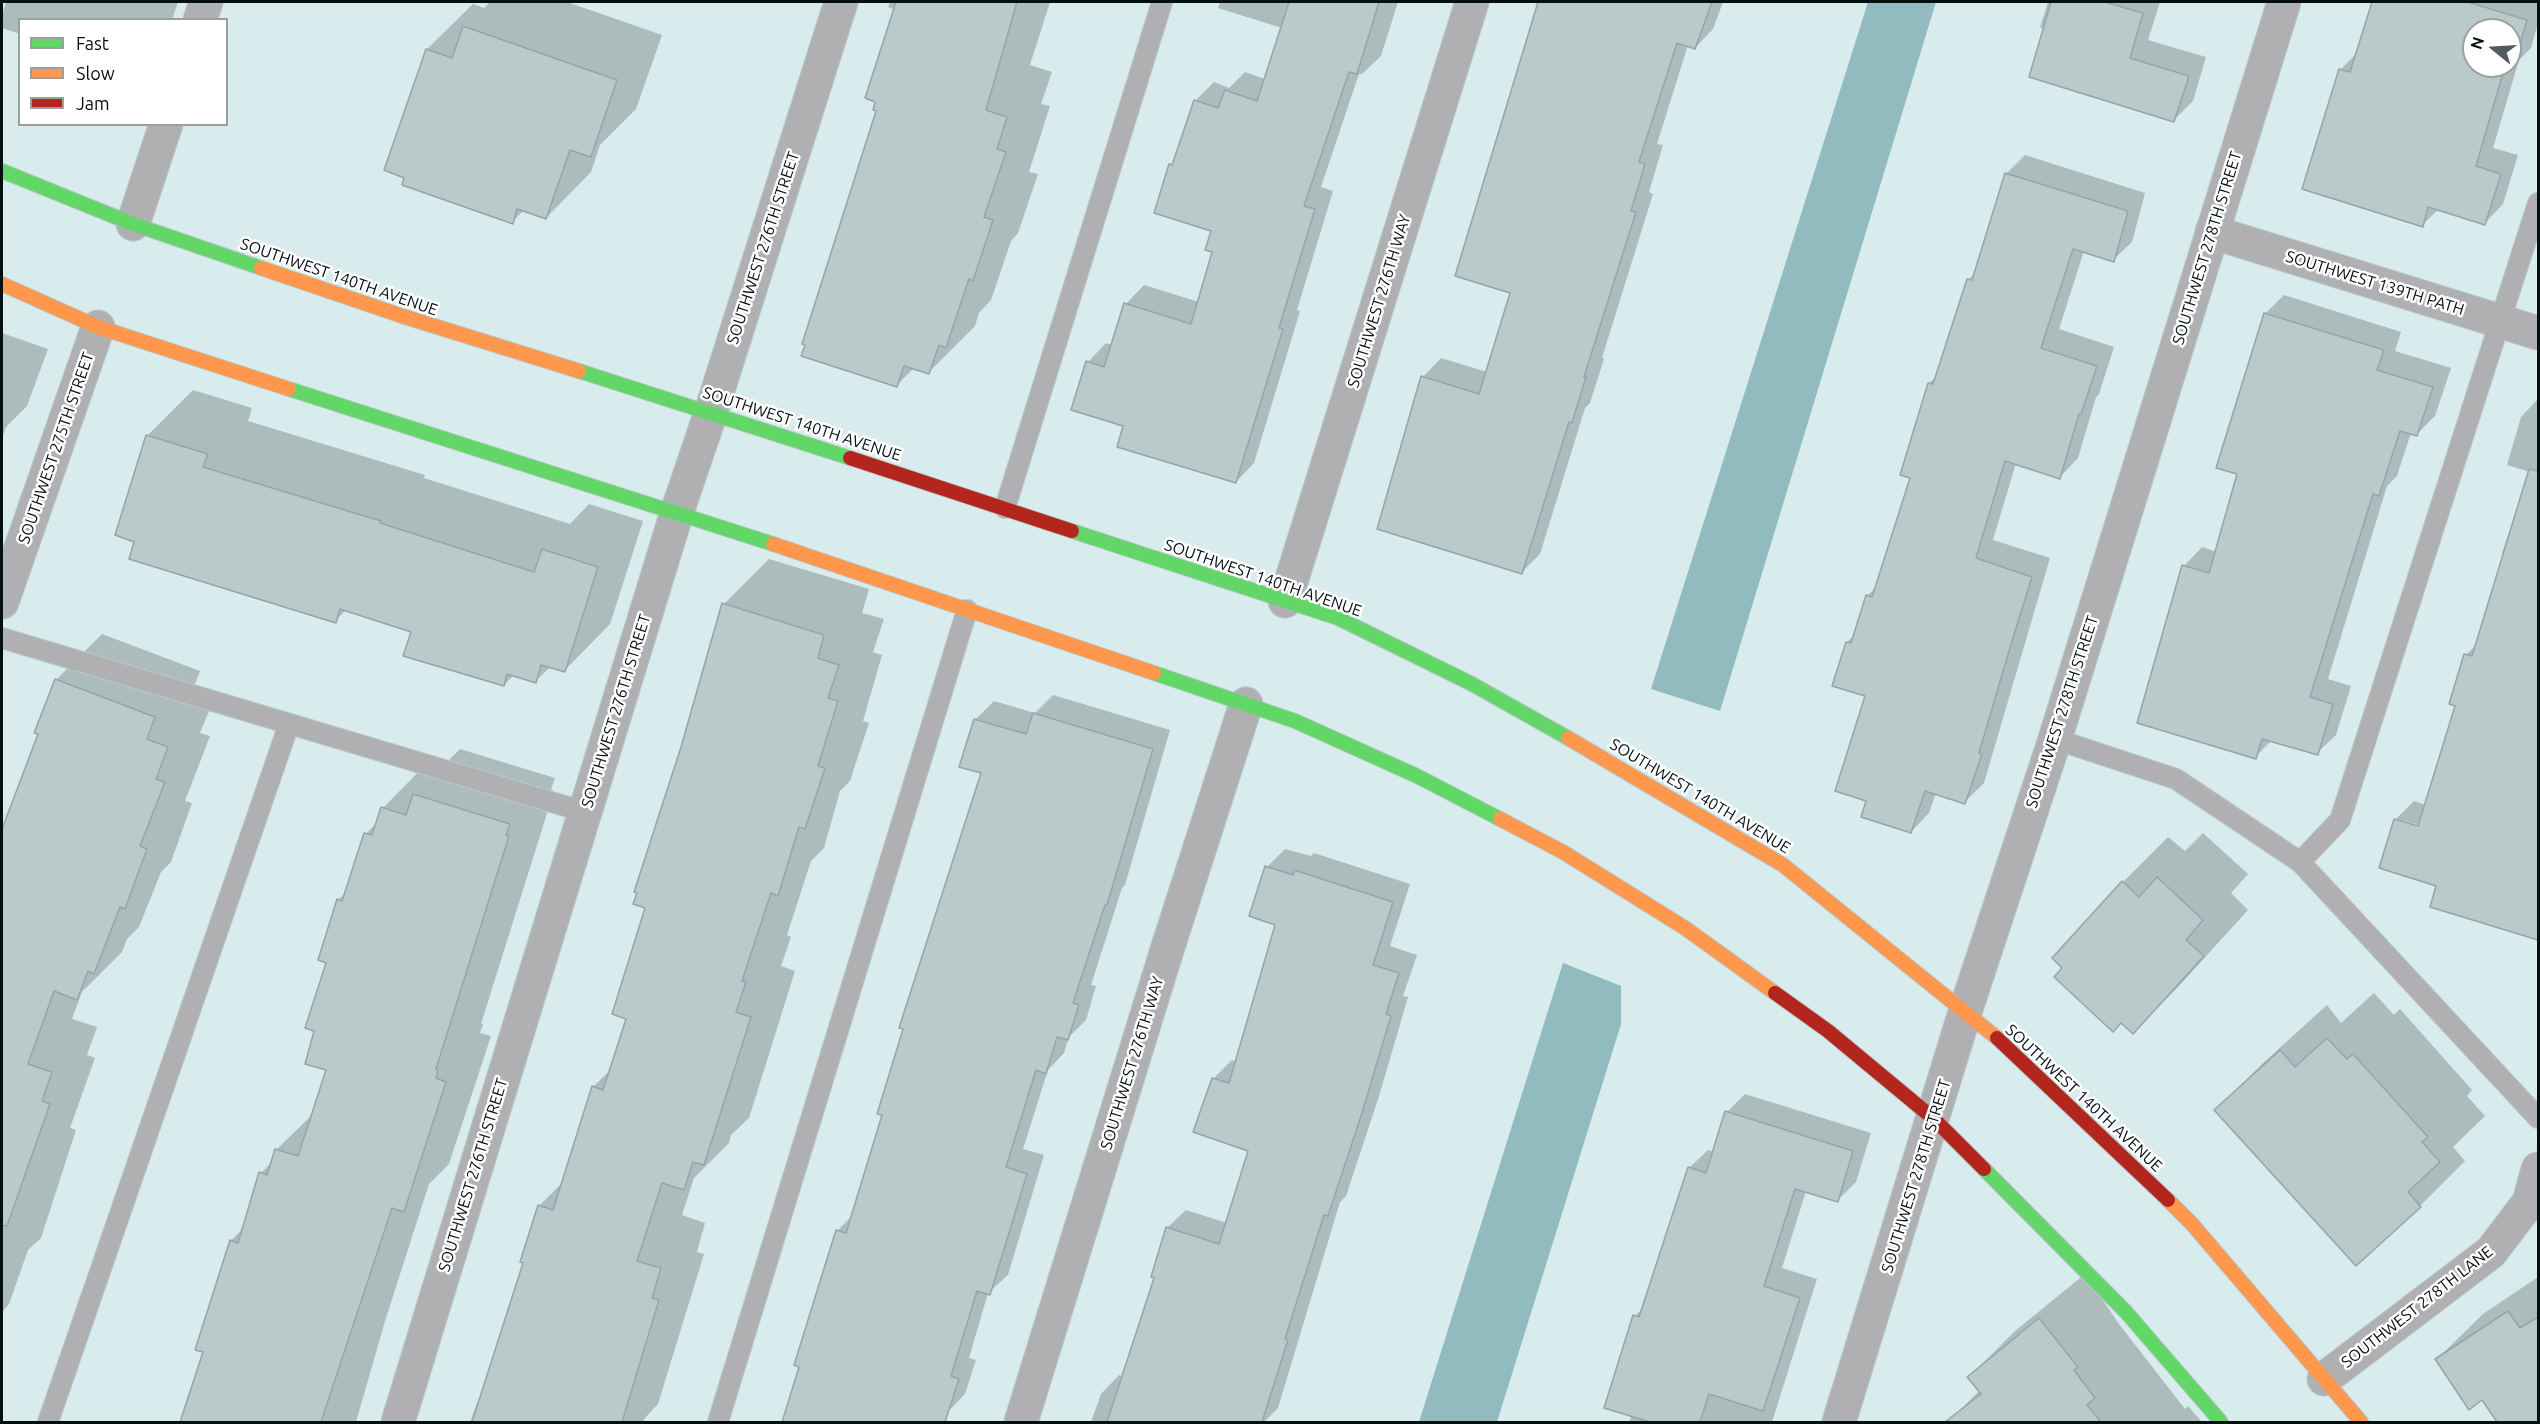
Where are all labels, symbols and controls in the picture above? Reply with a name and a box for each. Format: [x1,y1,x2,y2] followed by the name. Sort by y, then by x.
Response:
[18,18,228,126] legend
[2462,18,2522,78] north arrow
[76,33,109,53] text: Fast
[2466,35,2487,52] text: N
[76,63,115,83] text: Slow
[76,93,110,113] text: Jam
[723,149,803,347] street label: SOUTHWEST 276TH STREET
[2168,149,2246,347] street label: SOUTHWEST 278TH STREET
[1343,212,1415,390] street label: SOUTHWEST 276TH WAY
[238,234,440,320] street label: SOUTHWEST 140TH AVENUE
[2283,247,2467,319] street label: SOUTHWEST 139TH PATH
[14,350,98,546] street label: SOUTHWEST 275TH STREET
[700,383,904,465] street label: SOUTHWEST 140TH AVENUE
[1162,535,1364,621] street label: SOUTHWEST 140TH AVENUE
[577,612,655,810] street label: SOUTHWEST 276TH STREET
[2022,613,2102,811] street label: SOUTHWEST 278TH STREET
[1606,734,1794,858] street label: SOUTHWEST 140TH AVENUE
[1096,974,1168,1152] street label: SOUTHWEST 276TH WAY
[2002,1020,2166,1176] street label: SOUTHWEST 140TH AVENUE
[434,1076,512,1274] street label: SOUTHWEST 276TH STREET
[1877,1077,1955,1275] street label: SOUTHWEST 278TH STREET
[2338,1242,2496,1372] street label: SOUTHWEST 278TH LANE

